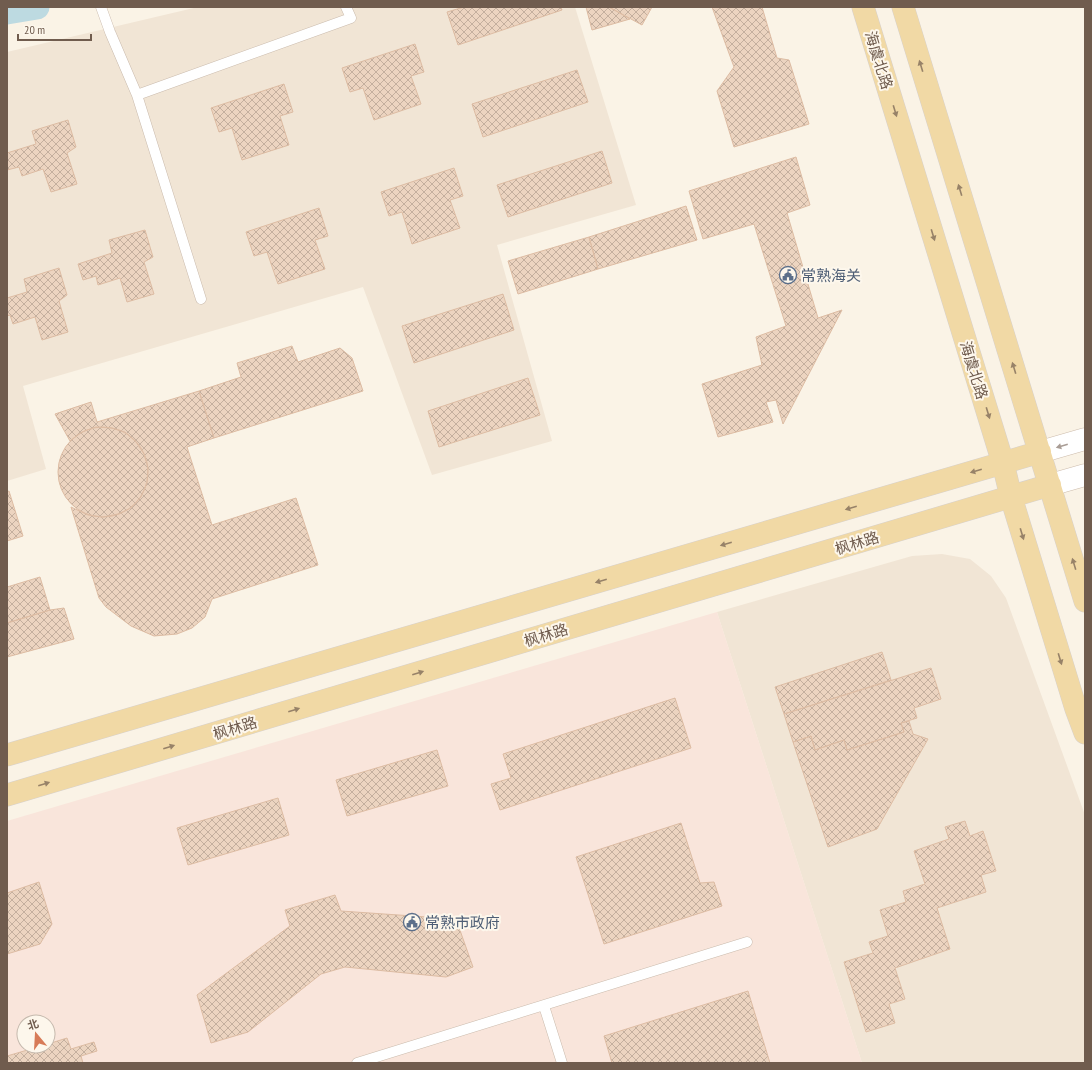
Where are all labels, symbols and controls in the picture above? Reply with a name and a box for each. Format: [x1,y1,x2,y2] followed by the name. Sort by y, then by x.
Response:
[18,16,91,42] scale bar
[24,22,45,37] text: 20 m
[861,29,897,91] street label: 海虞北路
[918,59,924,71] one-way arrow
[892,105,898,117] one-way arrow
[957,183,963,195] one-way arrow
[930,230,936,242] one-way arrow
[778,265,798,285] public building icon: 常熟海关
[801,266,861,285] place label: 常熟海关
[956,339,992,401] street label: 海虞北路
[1011,361,1017,373] one-way arrow
[985,408,991,420] one-way arrow
[1056,443,1068,449] one-way arrow
[969,468,981,474] one-way arrow
[844,505,856,511] one-way arrow
[833,527,881,559] street label: 枫林路
[1019,529,1025,541] one-way arrow
[720,541,732,547] one-way arrow
[1071,557,1077,569] one-way arrow
[595,578,607,584] one-way arrow
[522,619,570,651] street label: 枫林路
[1057,653,1063,665] one-way arrow
[413,670,425,676] one-way arrow
[288,707,300,713] one-way arrow
[211,712,259,744] street label: 枫林路
[163,744,175,750] one-way arrow
[39,781,51,787] one-way arrow
[402,912,422,932] public building icon: 常熟市政府
[425,913,500,932] place label: 常熟市政府
[16,1014,56,1054] north arrow
[26,1016,40,1033] text: 北

